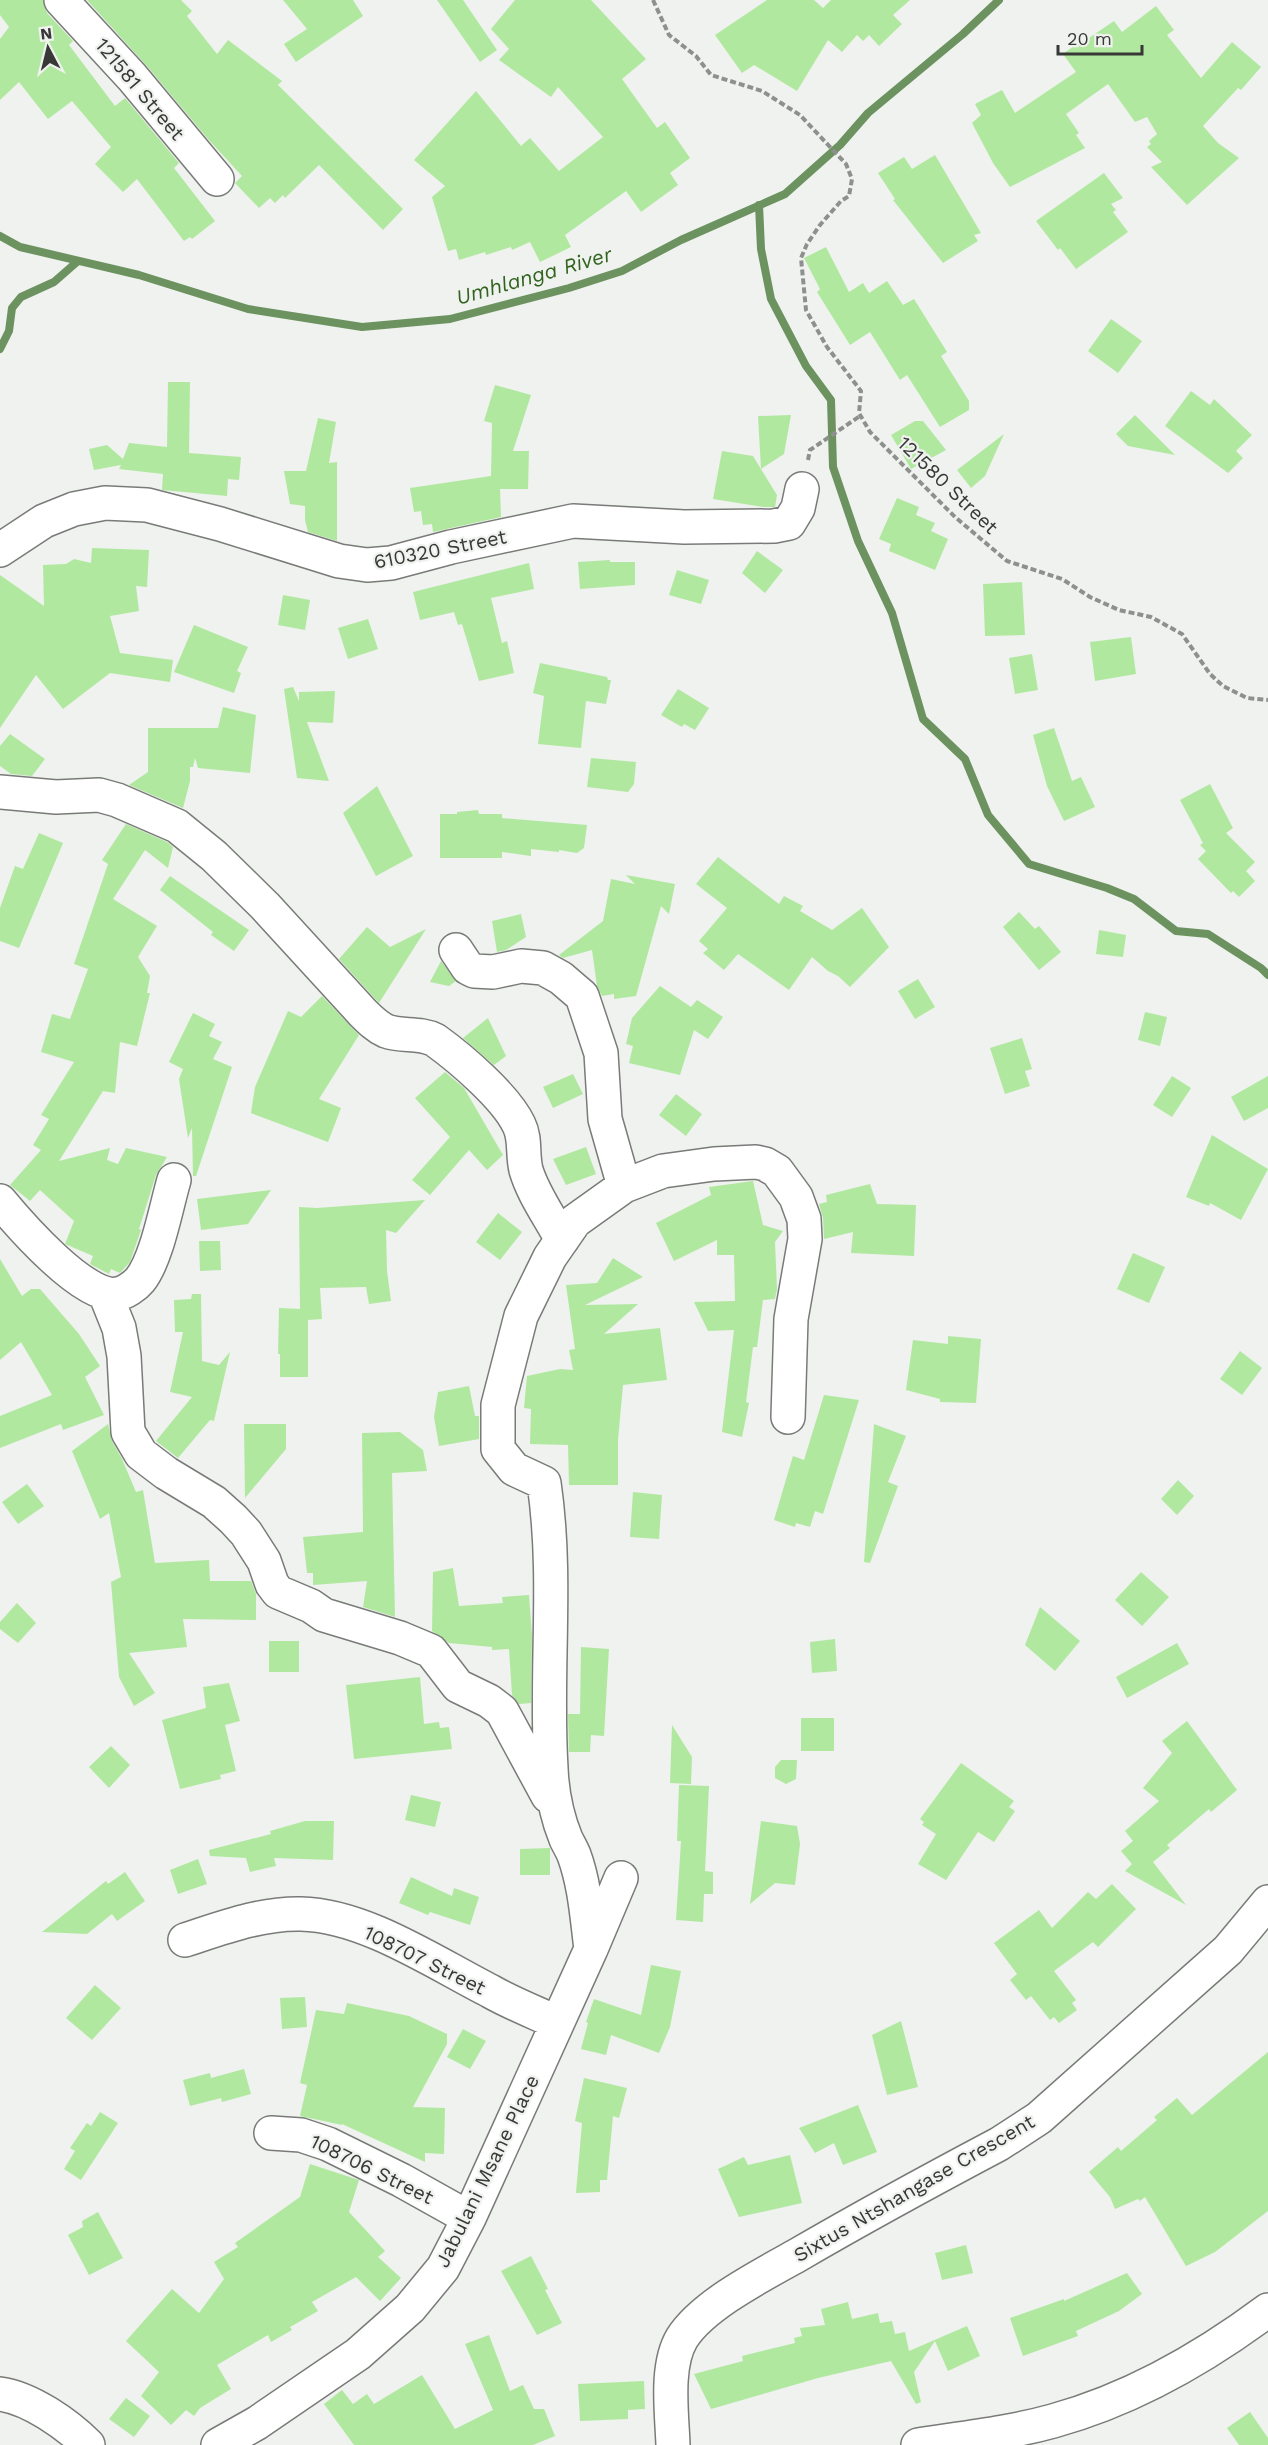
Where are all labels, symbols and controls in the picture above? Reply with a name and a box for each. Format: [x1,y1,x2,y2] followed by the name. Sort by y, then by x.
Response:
[18,18,78,78] north arrow
[1058,18,1142,56] scale bar
[39,23,53,44] text: N
[1067,28,1112,49] text: 20 m
[90,33,190,145] street label: 121581 Street
[453,241,615,310] water label: Umhlanga River
[893,431,1004,539] street label: 121580 Street
[372,524,509,574] street label: 610320 Street
[360,1920,490,2000] street label: 108707 Street
[430,2071,544,2271] street label: Jabulani Msane Place
[789,2109,1039,2267] street label: Sixtus Ntshangase Crescent
[306,2129,438,2209] street label: 108706 Street

